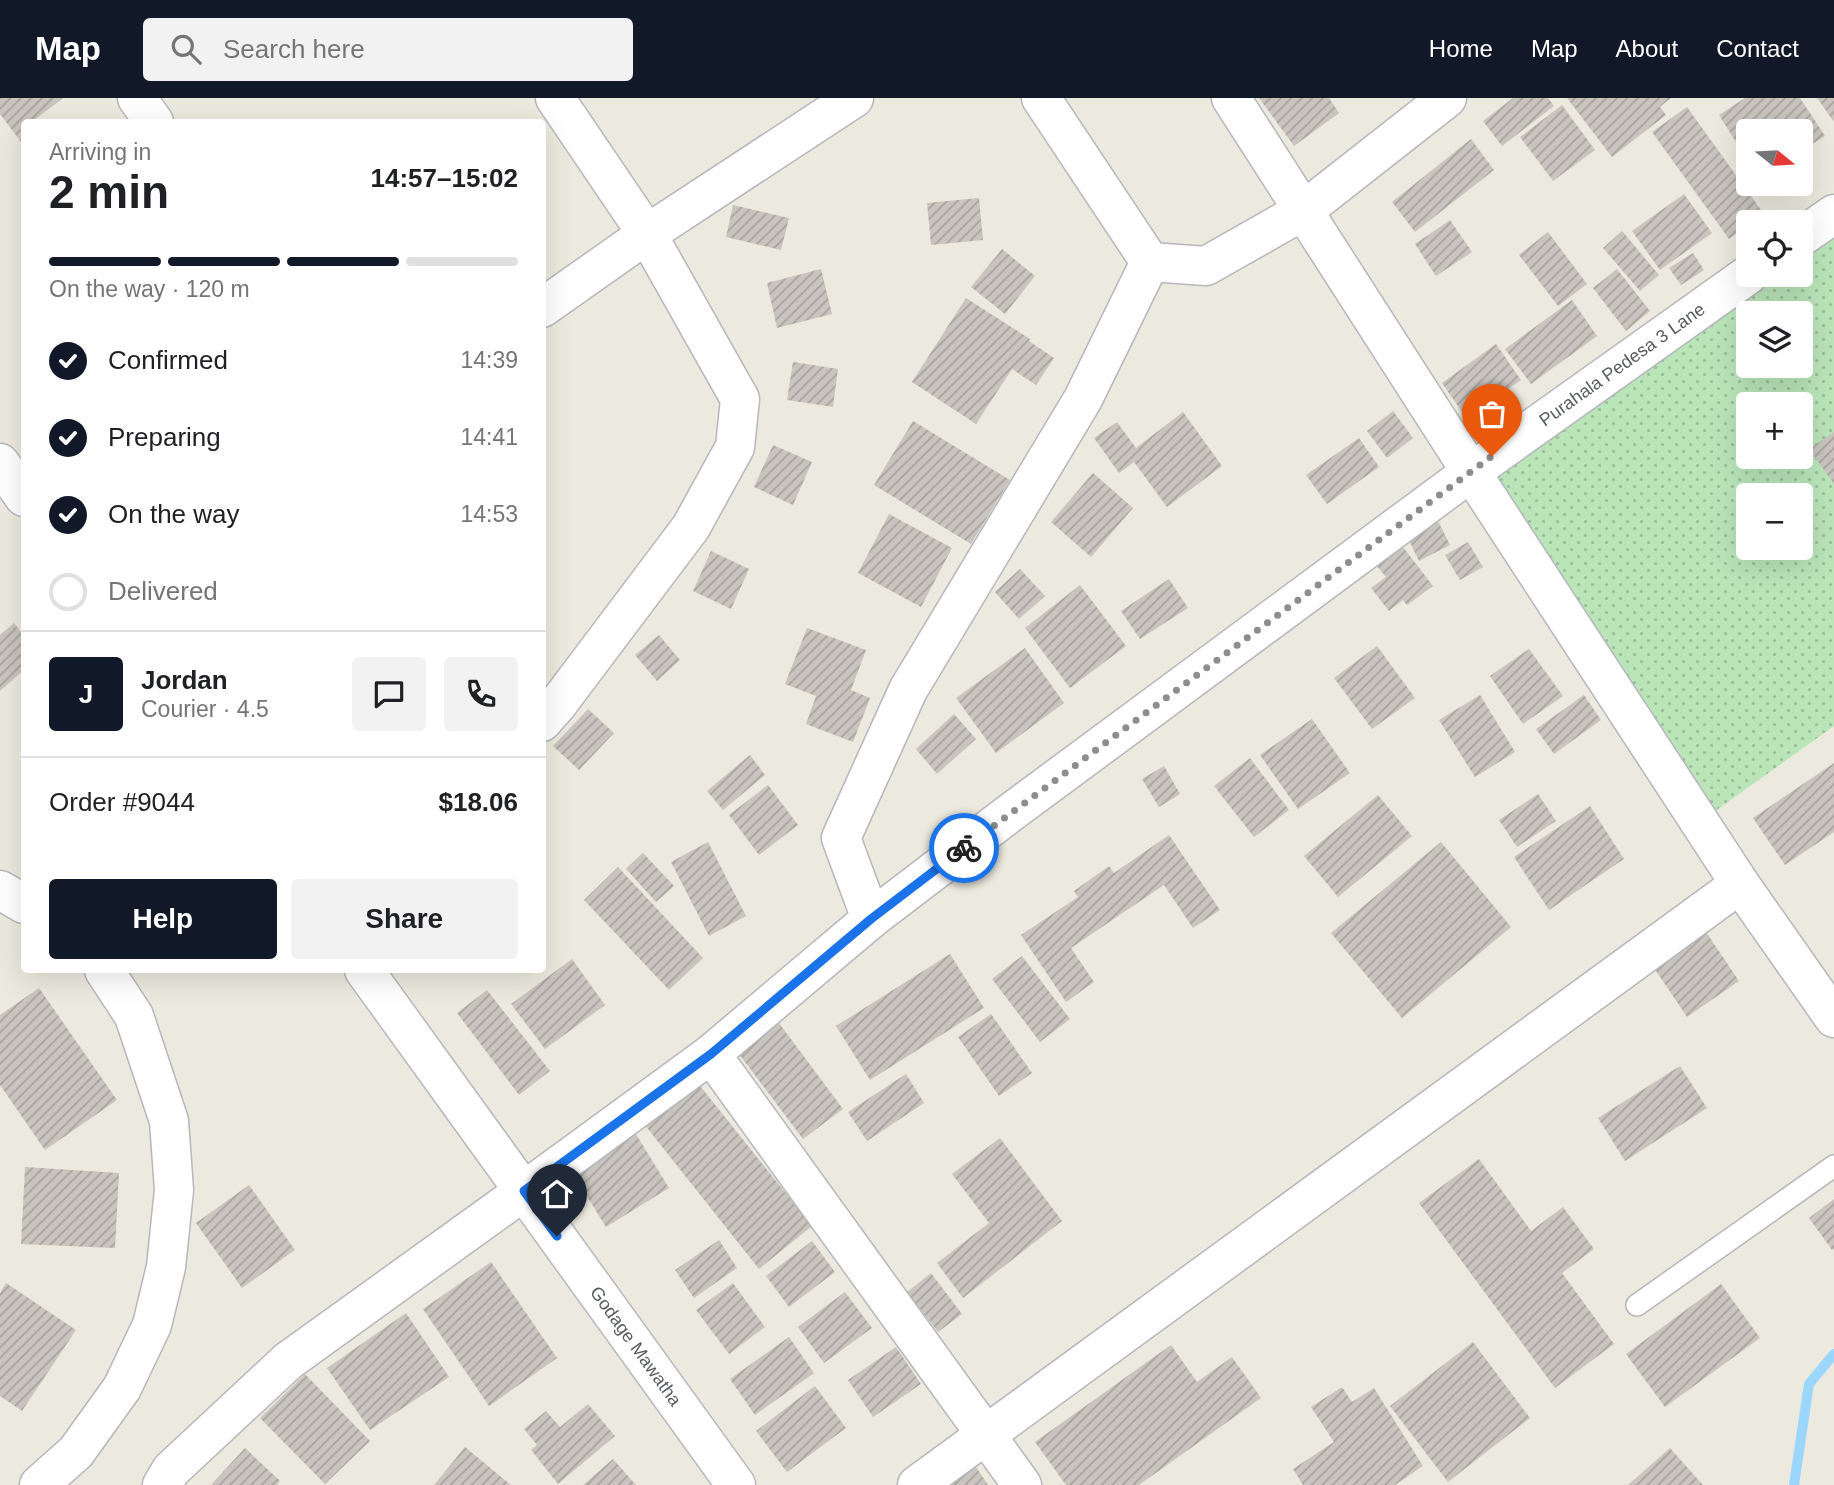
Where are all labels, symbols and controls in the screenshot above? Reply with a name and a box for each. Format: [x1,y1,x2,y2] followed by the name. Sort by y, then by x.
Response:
[143,18,633,81] search box
[35,30,101,67] text: Map
[167,30,205,68] icon: search
[223,34,365,64] text: Search here
[1429,35,1493,62] text: Home
[1531,35,1578,62] text: Map
[1616,35,1678,62] text: About
[1716,35,1799,62] text: Contact
[1736,119,1813,196] north arrow
[1736,119,1813,560] map controls
[49,139,151,165] text: Arriving in
[371,163,518,193] text: 14:57–15:02
[49,166,169,218] text: 2 min
[1736,210,1813,287] button: locate
[49,276,250,302] text: On the way · 120 m
[1535,299,1709,430] street label: Purahala Pedesa 3 Lane
[1736,301,1813,378] button: layers
[49,342,87,380] icon: check
[108,345,228,375] text: Confirmed
[460,347,518,373] text: 14:39
[1462,384,1522,456] pin
[1736,392,1813,469] button: +
[1473,395,1511,433] icon: bag
[49,419,87,457] icon: check
[108,422,221,452] text: Preparing
[460,424,518,450] text: 14:41
[1736,483,1813,560] button: −
[49,496,87,534] icon: check
[108,499,240,529] text: On the way
[460,501,518,527] text: 14:53
[108,576,218,606] text: Delivered
[352,657,426,731] button: chat
[444,657,518,731] button: phone
[141,665,228,695] text: Jordan
[79,679,93,709] text: J
[141,696,269,722] text: Courier · 4.5
[49,787,195,817] text: Order #9044
[438,787,518,817] text: $18.06
[929,813,999,883] courier
[945,829,983,867] icon: bike
[49,879,277,959] button: Help
[291,879,518,959] button: Share
[527,1164,587,1236] pin
[538,1175,576,1213] icon: home
[586,1283,686,1410] street label: Godage Mawatha

